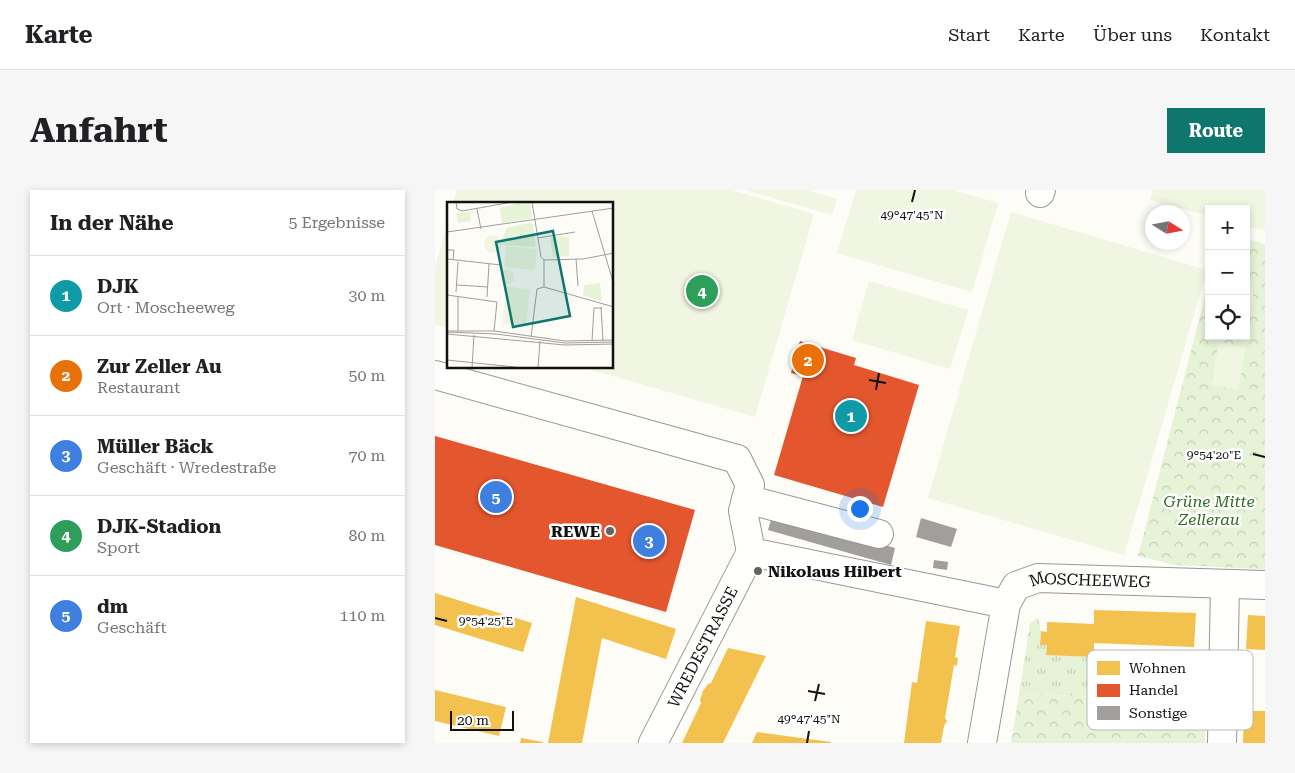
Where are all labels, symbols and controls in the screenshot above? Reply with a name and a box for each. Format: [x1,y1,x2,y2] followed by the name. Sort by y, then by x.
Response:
[25,21,93,49] text: Karte
[948,24,990,45] text: Start
[1018,24,1065,45] text: Karte
[1093,24,1172,45] text: Über uns
[1200,24,1270,45] text: Kontakt
[1167,108,1265,153] button: Route
[30,110,168,151] text: Anfahrt
[447,202,614,369] inset map
[1145,205,1190,250] north arrow
[1205,205,1250,340] map controls
[1205,205,1250,250] button: +
[880,208,944,222] text: 49°47'45"N
[50,211,173,235] text: In der Nähe
[288,213,385,232] text: 5 Ergebnisse
[1205,250,1250,295] button: −
[686,272,718,310] pin: 4
[97,275,139,298] text: DJK
[62,286,70,305] text: 1
[348,286,385,305] text: 30 m
[1205,295,1250,340] button: locate
[97,298,235,317] text: Ort · Moscheeweg
[792,341,824,379] pin: 2
[97,355,221,378] text: Zur Zeller Au
[62,366,70,385] text: 2
[348,366,385,385] text: 50 m
[97,378,180,397] text: Restaurant
[835,397,867,435] pin: 1
[97,435,214,458] text: Müller Bäck
[62,446,70,465] text: 3
[348,446,385,465] text: 70 m
[1187,448,1241,462] text: 9°54'20"E
[97,458,276,477] text: Geschäft · Wredestraße
[480,478,512,516] pin: 5
[1164,492,1255,529] park label: Grüne Mitte Zellerau
[847,496,873,522] your location
[97,515,221,538] text: DJK-Stadion
[551,522,600,541] place label: REWE
[633,522,665,560] pin: 3
[604,525,616,537] marker: REWE
[62,526,70,545] text: 4
[348,526,385,545] text: 80 m
[97,538,140,557] text: Sport
[768,562,902,581] place label: Nikolaus Hilbert
[752,565,764,577] marker: Nikolaus Hilbert
[1026,567,1151,591] street label: MOSCHEEWEG
[663,583,741,711] street label: WREDESTRASSE
[97,595,128,618] text: dm
[62,606,70,625] text: 5
[339,606,385,625] text: 110 m
[459,614,513,628] text: 9°54'25"E
[97,618,167,637] text: Geschäft
[1087,650,1253,730] legend
[1129,660,1186,676] text: Wohnen
[1129,682,1179,698] text: Handel
[1129,705,1187,721] text: Sonstige
[450,708,514,731] scale bar
[457,712,489,728] text: 20 m
[777,712,841,726] text: 49°47'45"N

